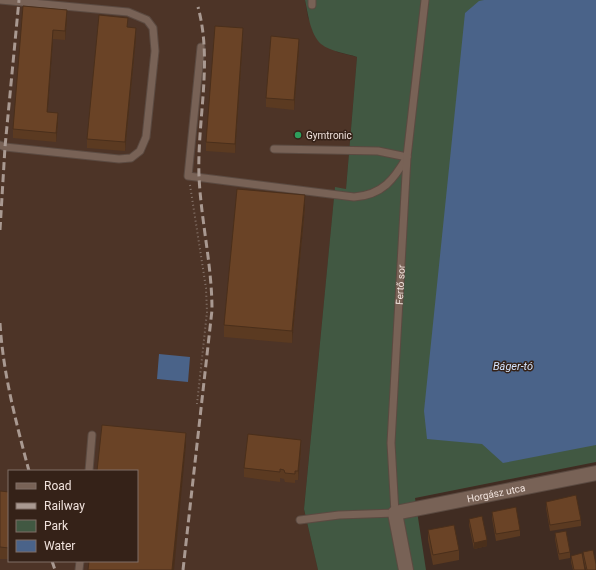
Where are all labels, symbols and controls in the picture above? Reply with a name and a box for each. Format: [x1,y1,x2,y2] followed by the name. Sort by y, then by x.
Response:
[293,130,303,140] marker: Gymtronic
[306,130,352,141] place label: Gymtronic
[393,264,406,305] street label: Fertő sor
[493,360,533,373] water label: Báger-tó
[8,470,138,562] legend
[44,479,72,493] text: Road
[466,482,526,504] street label: Horgász utca
[44,499,85,513] text: Railway
[44,519,69,533] text: Park
[44,539,75,553] text: Water

